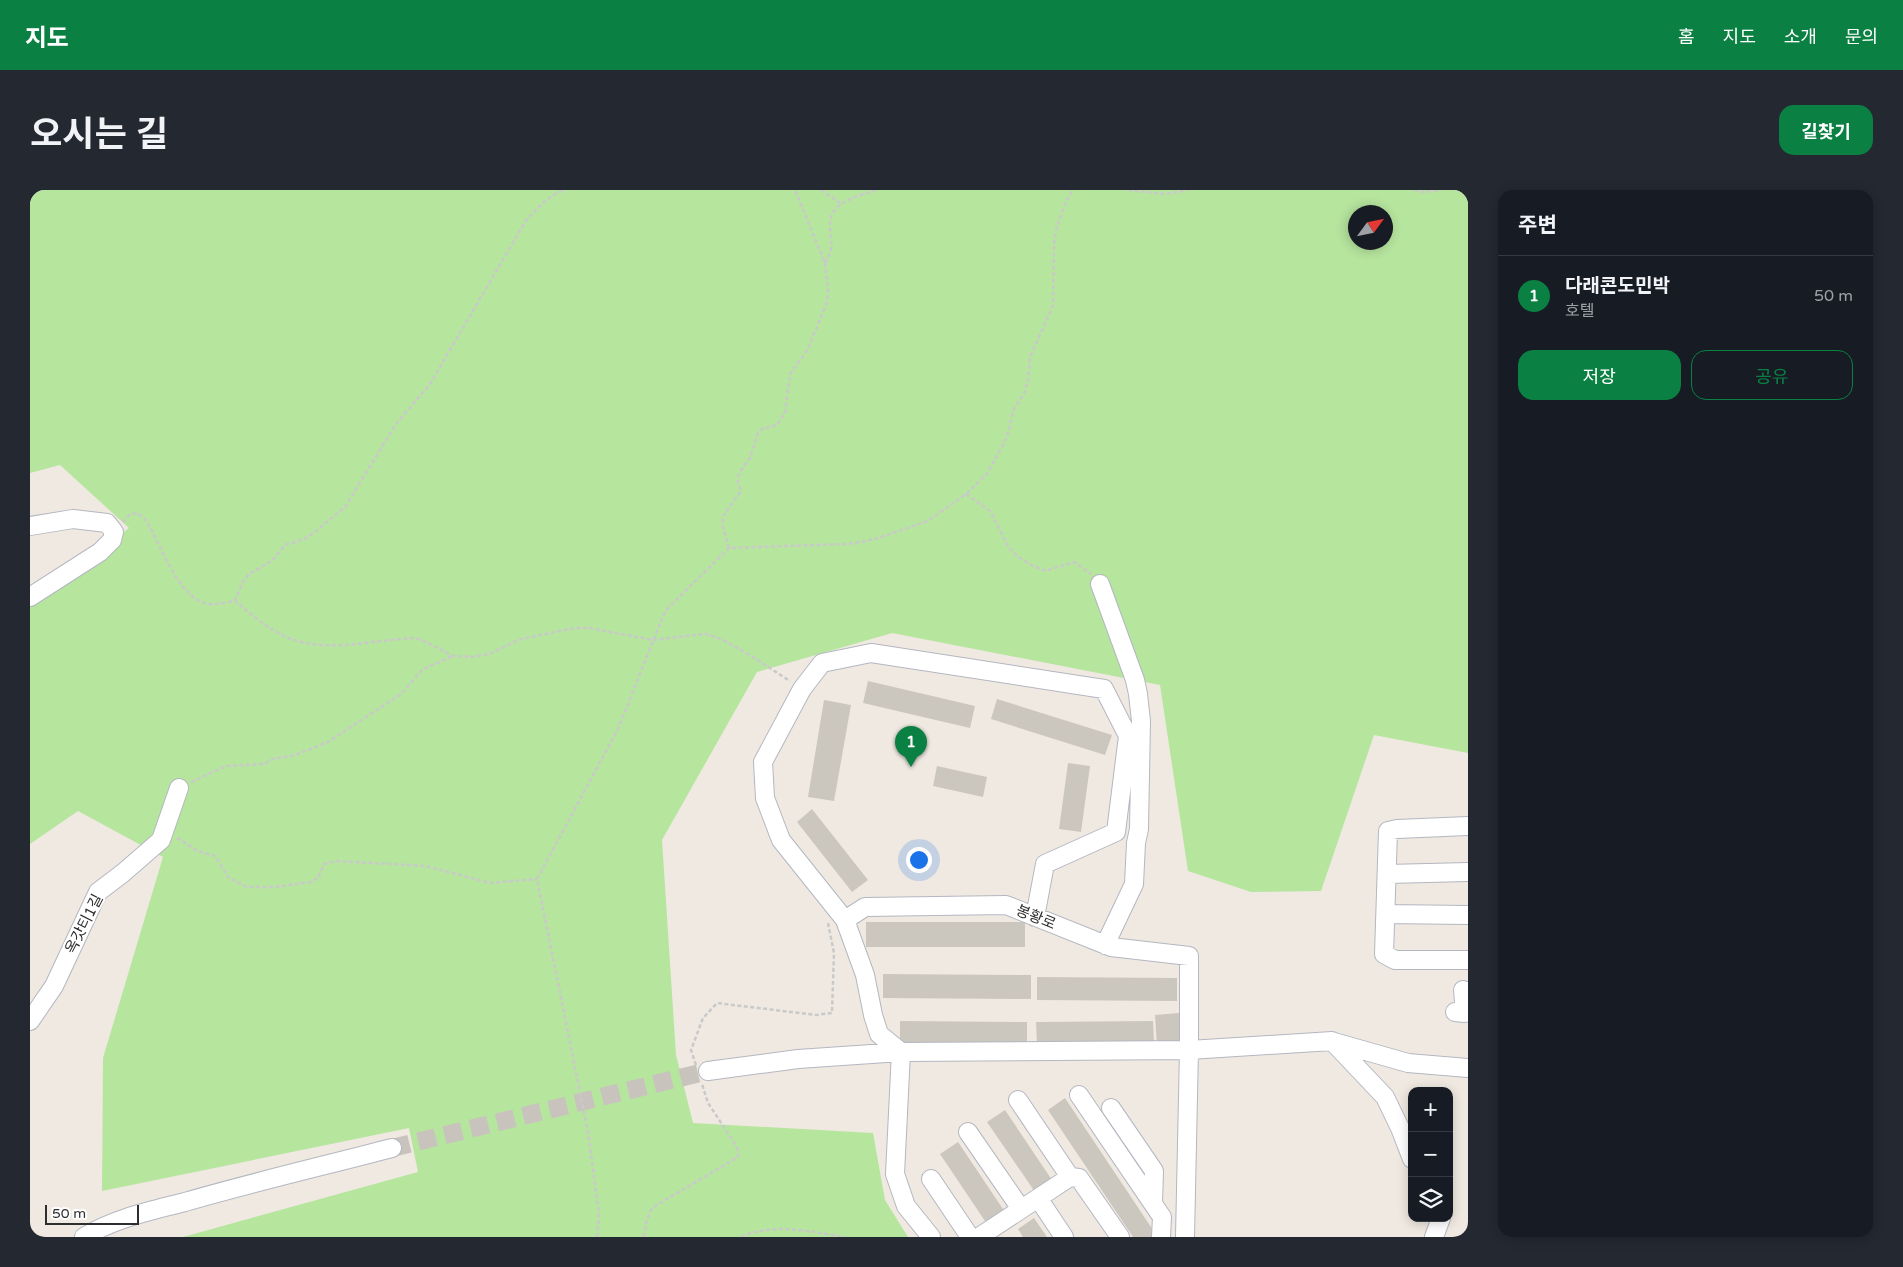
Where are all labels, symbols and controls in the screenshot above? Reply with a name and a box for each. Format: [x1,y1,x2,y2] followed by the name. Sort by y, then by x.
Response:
[25,24,69,53] text: 지도
[1678,26,1695,48] text: 홈
[1723,26,1756,48] text: 지도
[1784,26,1817,48] text: 소개
[1845,26,1878,48] text: 문의
[1779,105,1873,155] button: 길찾기
[30,114,168,156] text: 오시는 길
[1348,205,1393,250] north arrow
[1518,213,1557,238] text: 주변
[1565,275,1670,297] text: 다래콘도민박
[1529,286,1539,306] text: 1
[1814,286,1853,306] text: 50 m
[1565,301,1594,321] text: 호텔
[1518,350,1681,400] button: 저장
[1691,350,1853,400] button: 공유
[895,726,927,767] pin: 1
[906,847,932,873] your location
[61,891,107,957] street label: 옥갓티1길
[1013,901,1059,933] street label: 봉황로
[1408,1087,1453,1222] map controls
[1408,1087,1453,1132] button: +
[1408,1132,1453,1177] button: −
[1408,1177,1453,1222] button: layers
[45,1202,139,1225] scale bar
[52,1205,86,1222] text: 50 m

